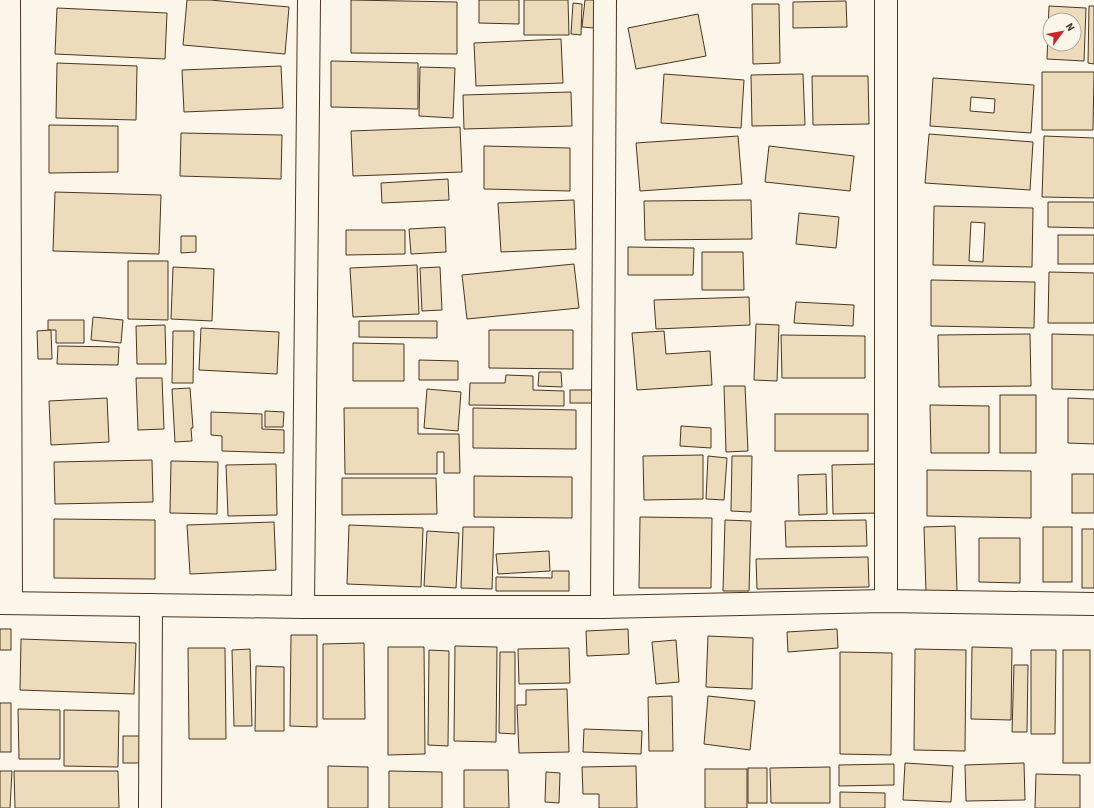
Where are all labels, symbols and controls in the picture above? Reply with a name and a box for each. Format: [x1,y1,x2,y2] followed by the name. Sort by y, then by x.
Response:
[1042,12,1082,52] north arrow
[1062,20,1078,34] text: N

